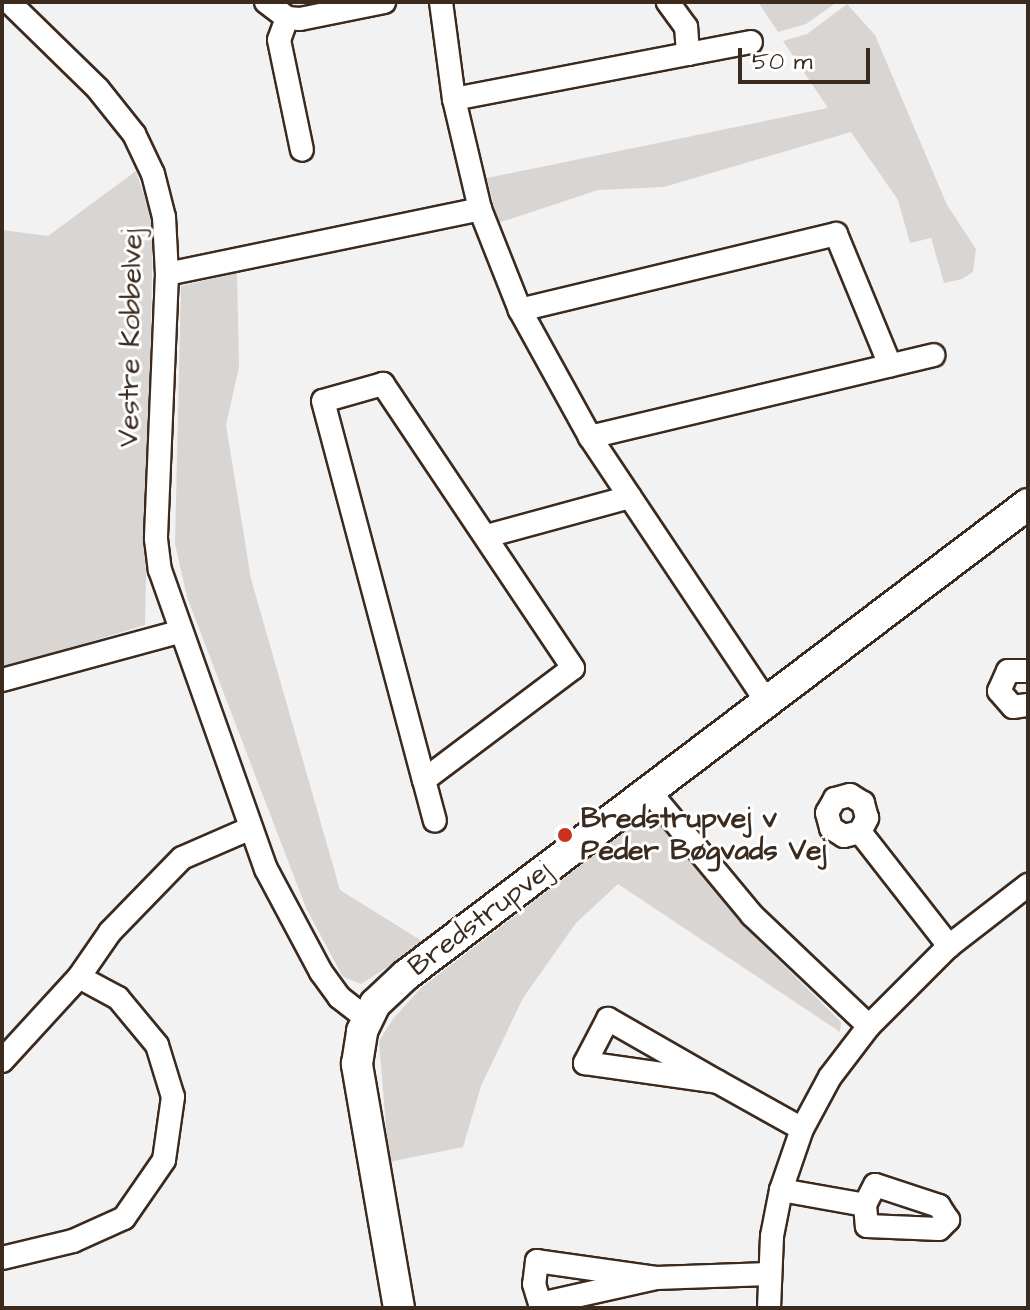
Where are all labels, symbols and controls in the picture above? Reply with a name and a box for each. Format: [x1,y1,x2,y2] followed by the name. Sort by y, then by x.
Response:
[742,32,874,82] scale bar
[752,45,812,79] text: 50 m
[112,229,150,447] street label: Vestre Kobbelvej
[581,802,826,868] place label: Bredstrupvej v Peder Bøgvads Vej
[556,826,574,844] marker: Bredstrupvej v Peder Bøgvads Vej
[402,854,558,984] street label: Bredstrupvej

